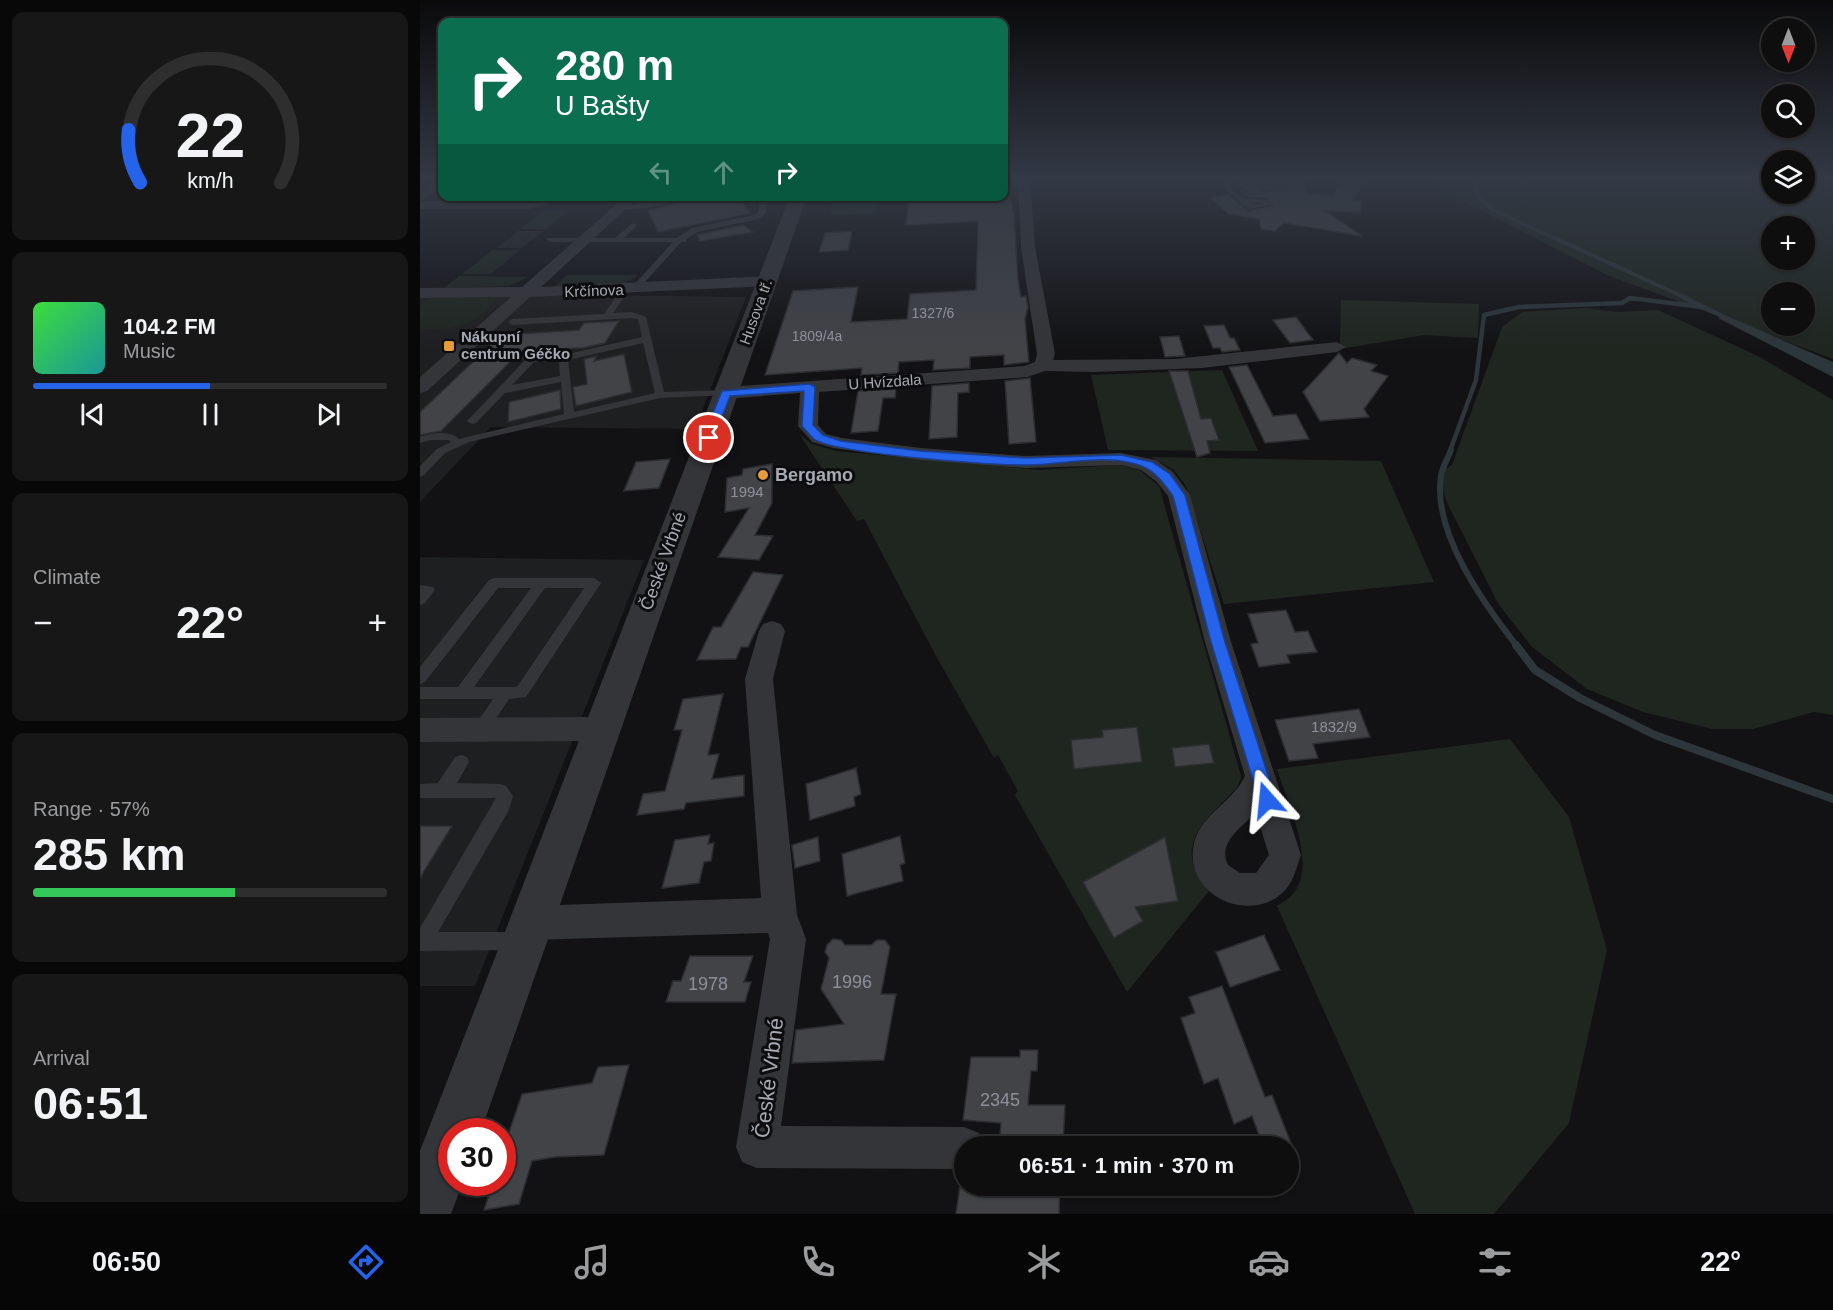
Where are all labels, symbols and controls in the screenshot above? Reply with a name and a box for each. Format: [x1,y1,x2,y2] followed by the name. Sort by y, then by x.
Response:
[1761,18,1815,72] north arrow
[1761,18,1815,336] map controls
[456,42,534,120] icon: right
[555,42,674,89] text: 280 m
[1761,84,1815,138] button: search
[555,91,650,121] text: U Bašty
[175,101,245,170] text: 22
[1761,150,1815,204] button: layers
[644,156,677,189] icon: left
[707,156,740,189] icon: ahead
[770,156,803,189] icon: right
[187,170,233,194] text: km/h
[1761,216,1815,270] button: +
[736,277,775,347] street label: Husova tř.
[564,281,625,300] street label: Krčínova
[1761,282,1815,336] button: −
[912,305,955,321] house number: 1327/6
[123,314,216,339] text: 104.2 FM
[461,328,570,362] place label: Nákupní centrum Géčko
[792,328,843,344] house number: 1809/4a
[442,339,456,353] marker: Nákupní centrum Géčko
[123,340,175,362] text: Music
[848,370,923,393] street label: U Hvízdala
[76,398,109,431] icon: previous
[194,398,227,431] icon: pause
[312,398,345,431] icon: next
[683,412,734,463] pin
[692,421,725,454] icon: arrive
[775,465,853,485] place label: Bergamo
[756,468,770,482] marker: Bergamo
[730,483,764,500] house number: 1994
[635,509,690,613] street label: České Vrbné
[33,566,101,588] text: Climate
[176,597,244,648] text: 22°
[33,604,52,641] text: −
[368,604,387,641] text: +
[1311,718,1357,735] house number: 1832/9
[1235,768,1299,832] position arrow
[33,798,150,820] text: Range · 57%
[33,829,186,880] text: 285 km
[832,972,872,992] house number: 1996
[688,974,728,994] house number: 1978
[750,1017,787,1139] street label: České Vrbné
[33,1047,90,1069] text: Arrival
[33,1078,148,1129] text: 06:51
[980,1090,1020,1110] house number: 2345
[438,1118,516,1196] speed limit sign: 30
[1019,1153,1234,1178] text: 06:51 · 1 min · 370 m
[345,1241,387,1283] icon: directions
[571,1241,613,1283] icon: music
[797,1241,839,1283] icon: phone
[1023,1241,1065,1283] icon: climate
[1248,1241,1290,1283] icon: car
[1474,1241,1516,1283] icon: filters
[92,1247,161,1277] text: 06:50
[1700,1247,1741,1277] text: 22°

